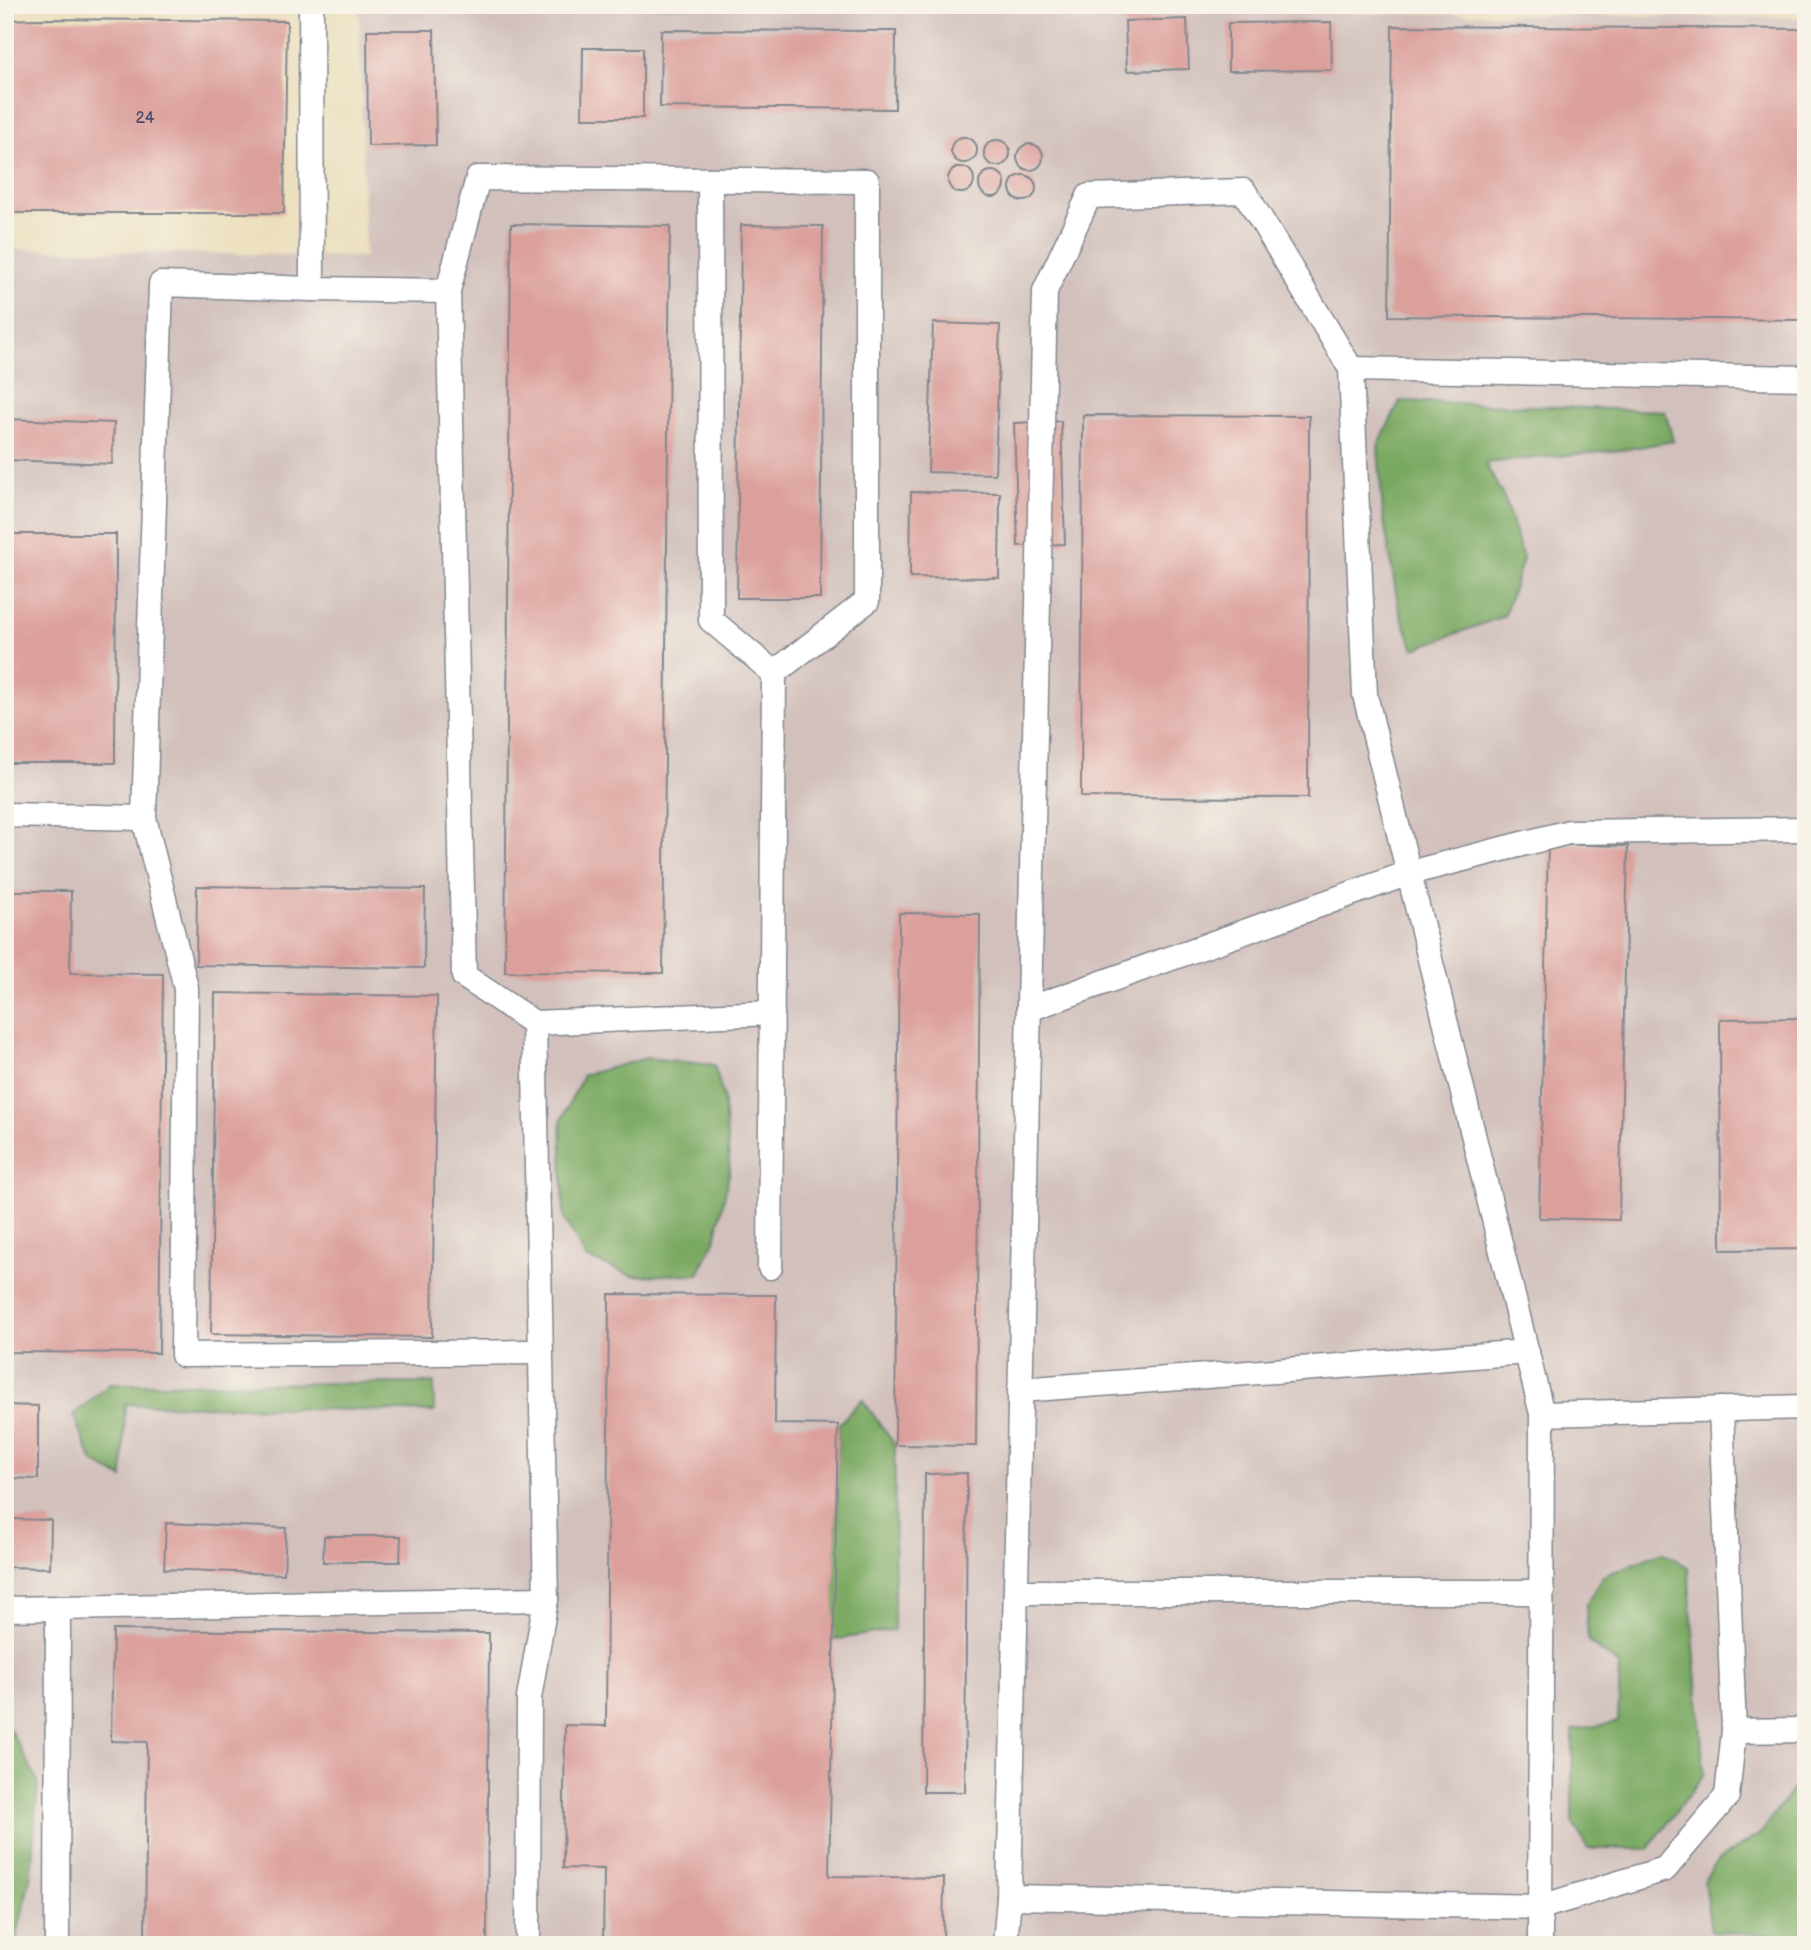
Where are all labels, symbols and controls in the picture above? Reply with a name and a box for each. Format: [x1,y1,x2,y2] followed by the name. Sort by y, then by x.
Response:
[136,109,155,128] house number: 24

